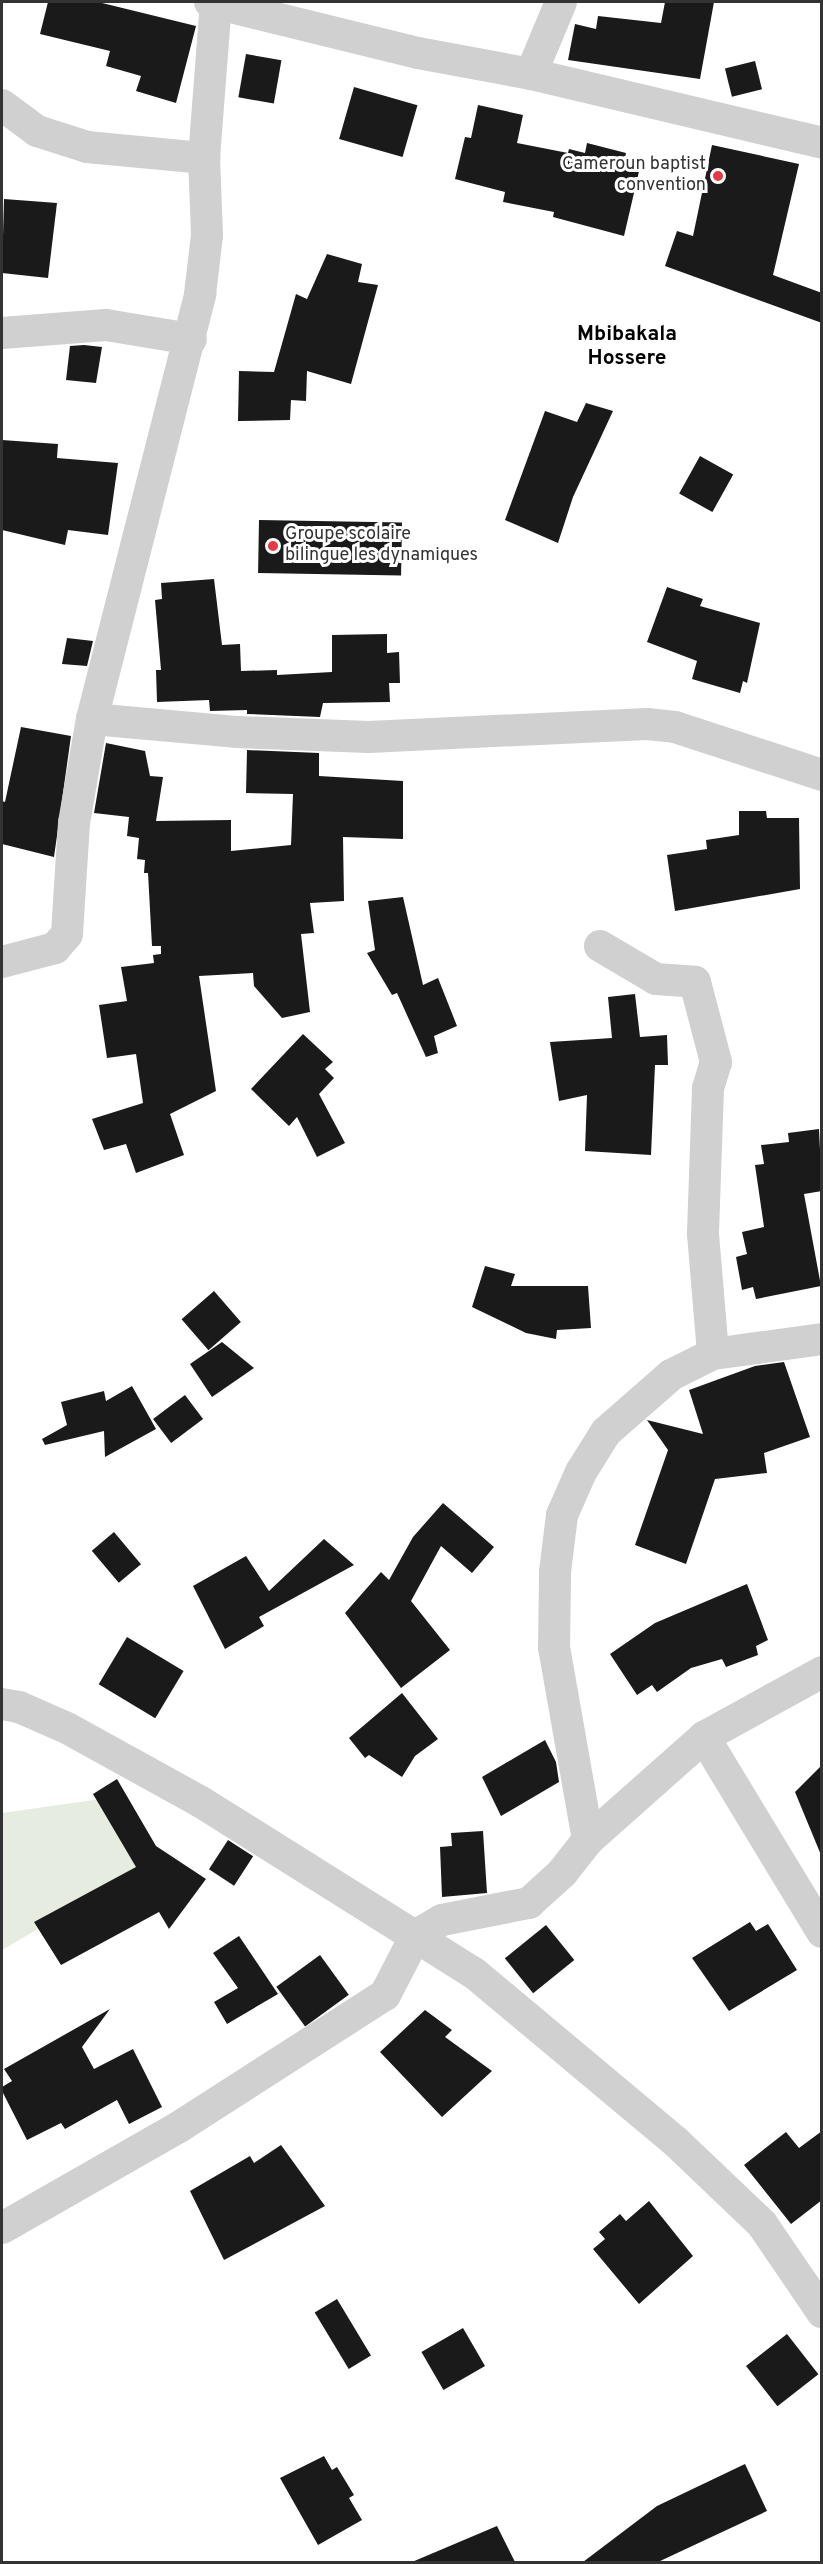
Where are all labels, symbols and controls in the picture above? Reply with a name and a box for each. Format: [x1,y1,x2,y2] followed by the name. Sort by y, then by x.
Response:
[562,155,706,198] place label: Cameroun baptist convention
[711,169,725,183] marker: Cameroun baptist convention
[577,322,677,372] district label: Mbibakala Hossere
[285,525,478,568] place label: Groupe scolaire bilingue les dynamiques
[266,539,280,553] marker: Groupe scolaire bilingue les dynamiques

